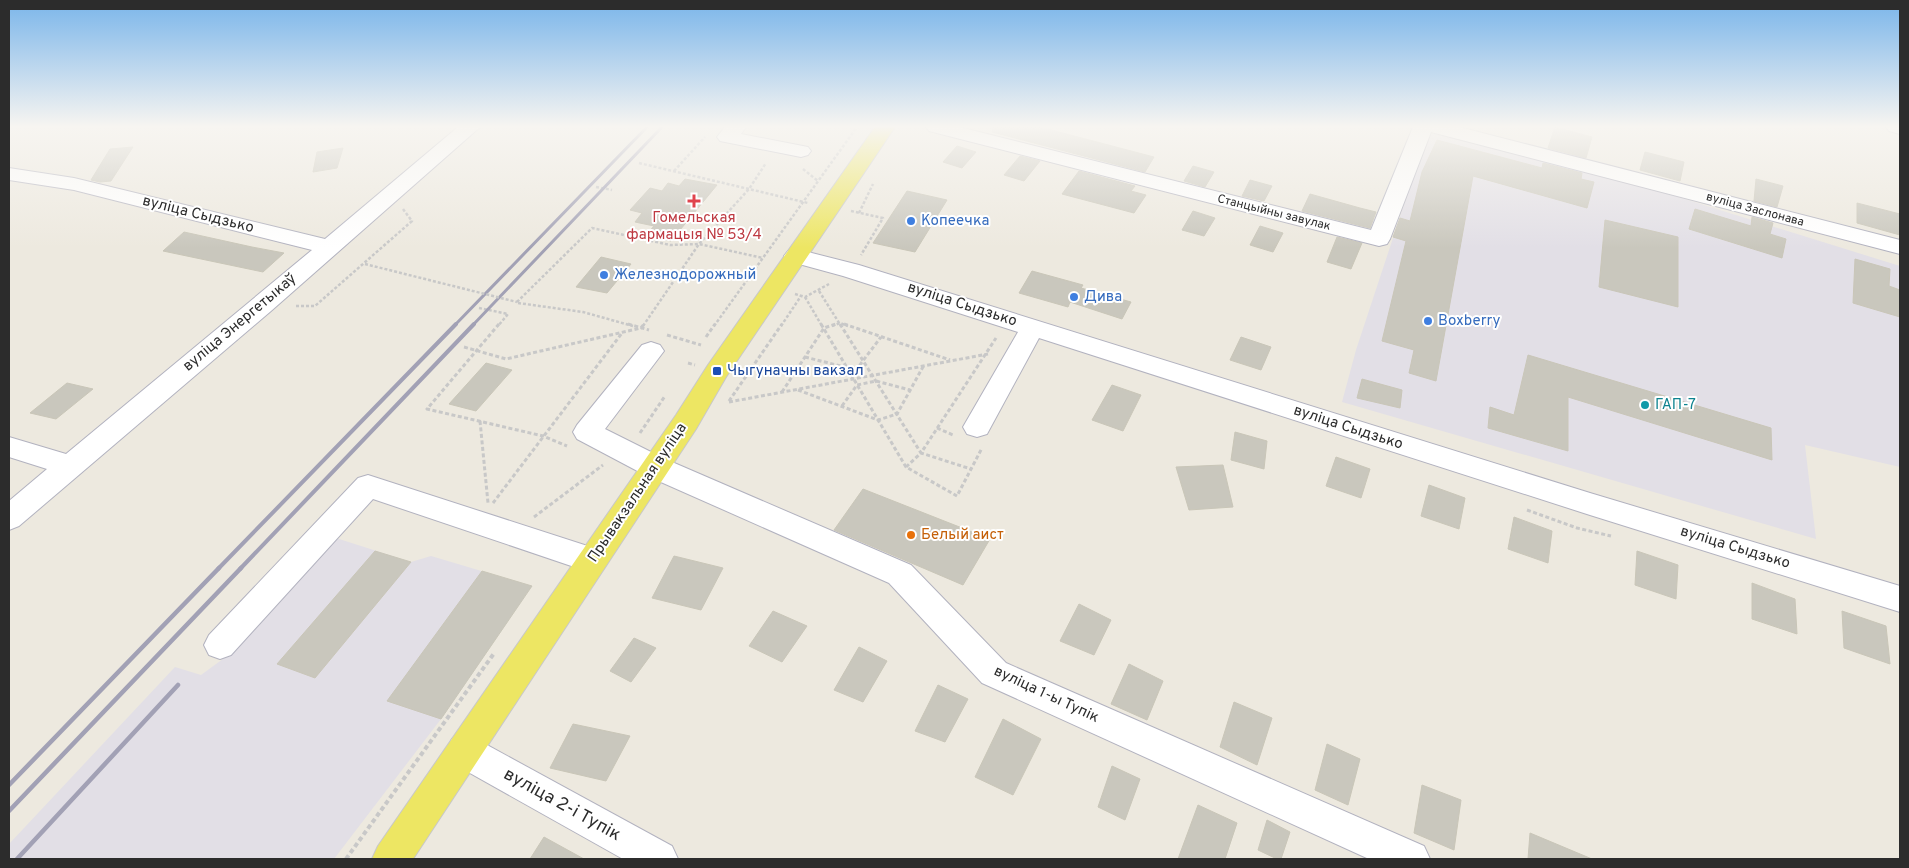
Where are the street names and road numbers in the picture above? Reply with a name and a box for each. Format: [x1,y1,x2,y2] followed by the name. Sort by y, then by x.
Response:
[1704,189,1806,231] street label: вуліца Заслонава
[1216,191,1333,235] street label: Станцыйны завулак
[140,192,256,238] street label: вуліца Сыдзько
[179,270,301,376] street label: вуліца Энергетыкаў
[905,278,1019,332] street label: вуліца Сыдзько
[1291,401,1405,455] street label: вуліца Сыдзько
[584,420,692,566] street label: Прывакзальная вуліца
[1678,522,1792,574] street label: вуліца Сыдзько
[990,662,1102,728] street label: вуліца 1-ы Тупік
[499,763,625,847] street label: вуліца 2-і Тупік

